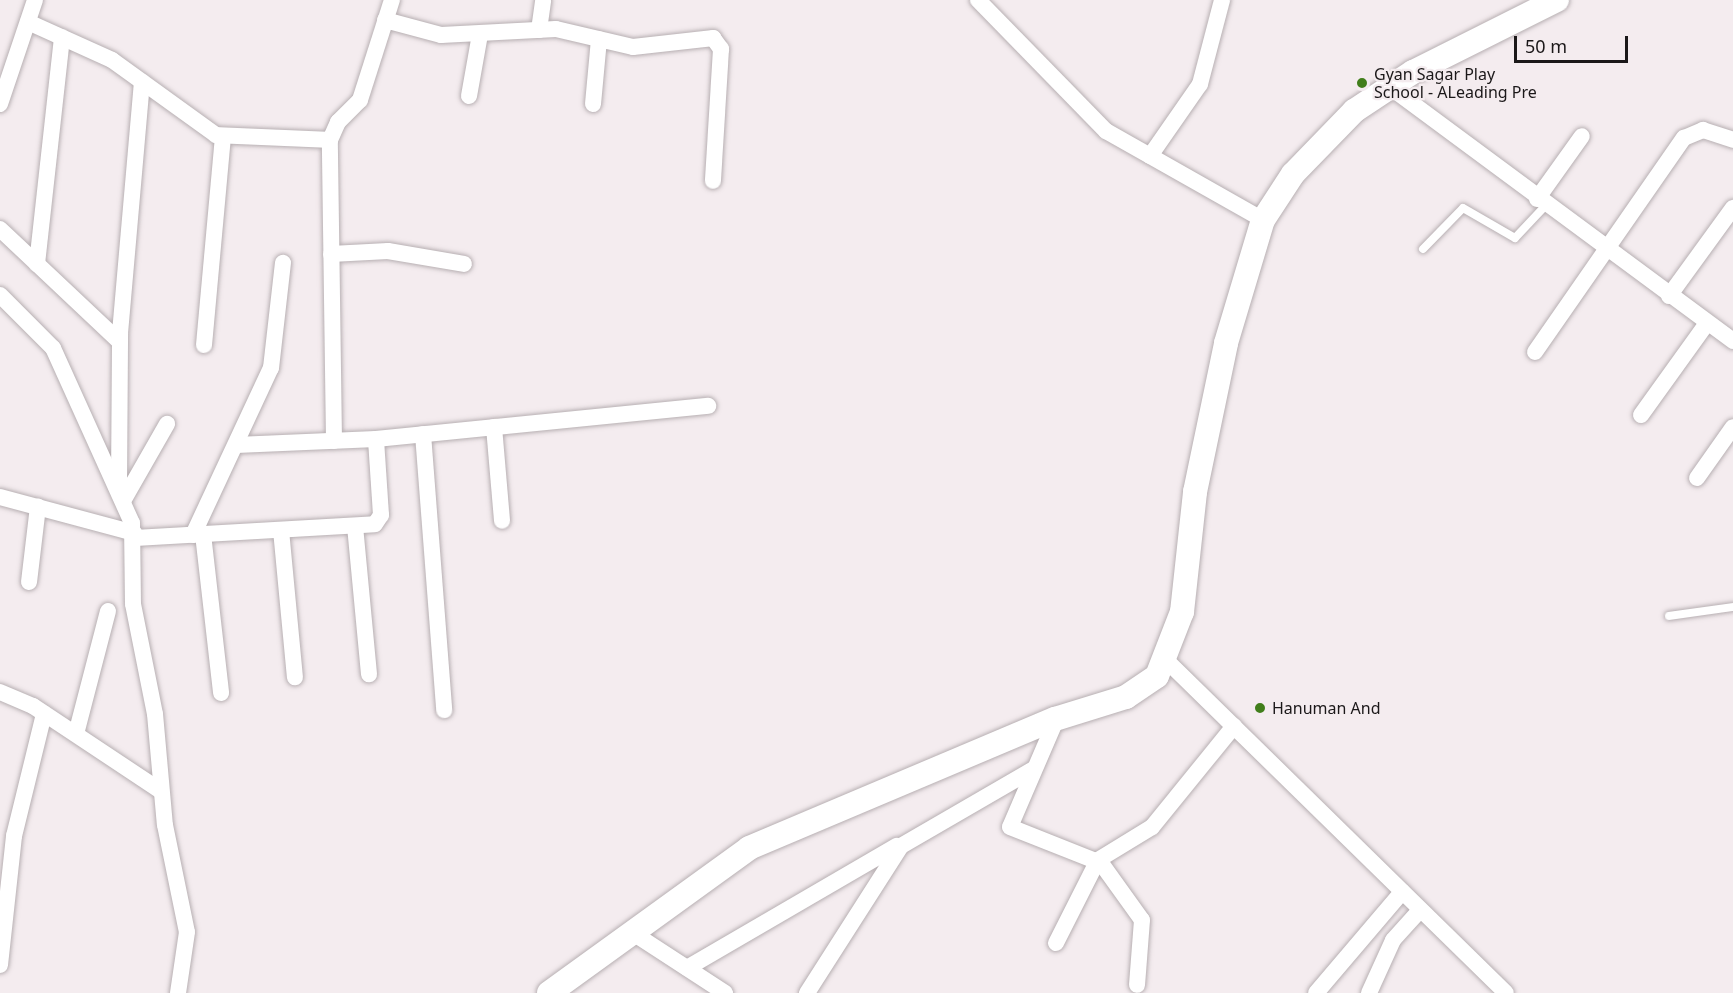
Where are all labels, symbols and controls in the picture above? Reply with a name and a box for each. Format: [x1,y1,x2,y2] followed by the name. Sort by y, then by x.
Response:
[1517,24,1631,62] scale bar
[1525,34,1567,58] text: 50 m
[1374,64,1537,102] place label: Gyan Sagar Play School - ALeading Pre
[1355,76,1369,90] marker: Gyan Sagar Play School - ALeading Pre
[1272,698,1381,718] place label: Hanuman And
[1253,701,1267,715] marker: Hanuman And

